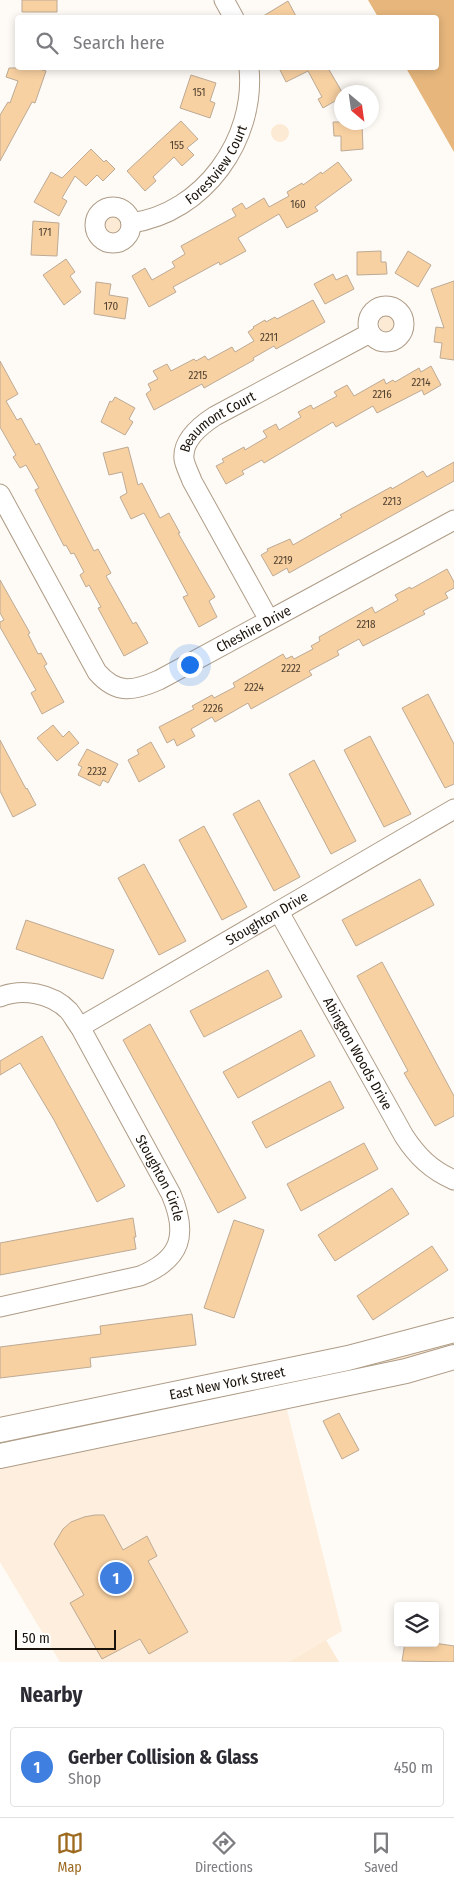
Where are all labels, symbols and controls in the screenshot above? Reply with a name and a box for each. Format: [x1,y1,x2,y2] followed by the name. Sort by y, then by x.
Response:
[15,15,439,70] search box
[33,29,61,57] icon: search
[73,31,165,54] text: Search here
[334,85,379,130] north arrow
[192,86,206,99] house number: 151
[182,122,250,208] street label: Forestview Court
[170,139,184,152] house number: 155
[290,198,306,211] house number: 160
[39,226,51,239] house number: 171
[104,300,118,313] house number: 170
[260,331,278,344] house number: 2211
[189,369,207,382] house number: 2215
[411,376,431,389] house number: 2214
[176,387,259,454] street label: Beaumont Court
[372,388,392,401] house number: 2216
[383,495,401,508] house number: 2213
[273,554,293,567] house number: 2219
[213,602,294,656] street label: Cheshire Drive
[356,618,376,631] house number: 2218
[177,652,203,678] your location
[281,662,301,675] house number: 2222
[244,681,264,694] house number: 2224
[203,702,224,715] house number: 2226
[87,765,107,778] house number: 2232
[223,888,311,949] street label: Stoughton Drive
[320,994,396,1113] street label: Abington Woods Drive
[132,1132,188,1223] street label: Stoughton Circle
[168,1363,287,1403] street label: East New York Street
[100,1559,132,1597] pin: 1
[394,1602,439,1647] map controls
[394,1602,439,1647] button: layers
[15,1627,116,1650] scale bar
[22,1630,50,1647] text: 50 m
[20,1682,82,1708] text: Nearby
[68,1746,258,1769] text: Gerber Collision & Glass
[34,1758,40,1777] text: 1
[394,1758,433,1777] text: 450 m
[68,1769,101,1788] text: Shop
[56,1829,84,1876] tab: Map
[195,1829,253,1876] tab: Directions
[364,1829,398,1876] tab: Saved

